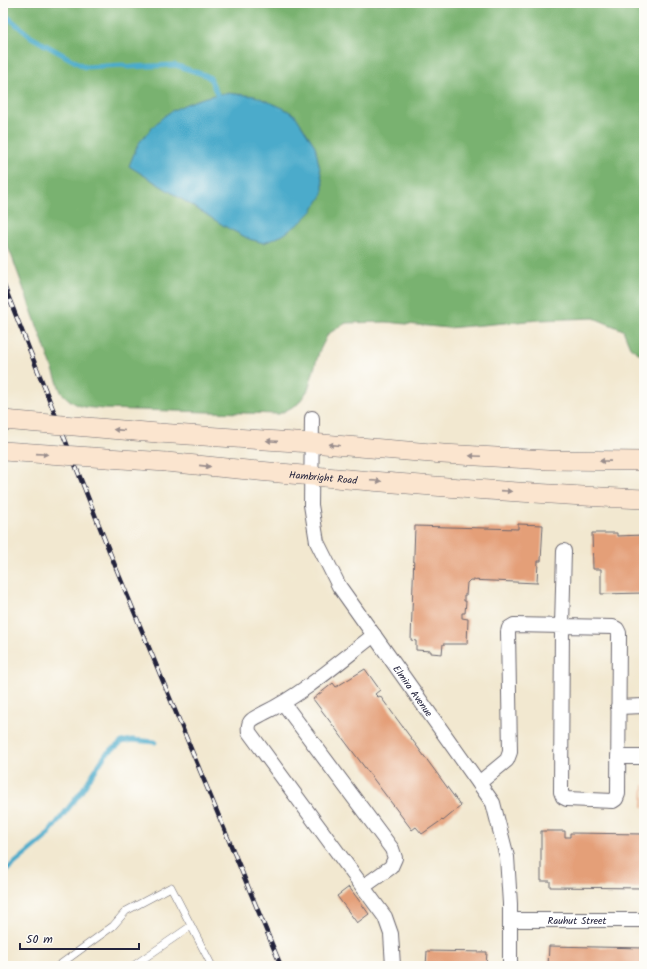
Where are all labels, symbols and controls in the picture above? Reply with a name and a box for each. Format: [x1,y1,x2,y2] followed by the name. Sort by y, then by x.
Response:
[113,427,125,433] one-way arrow
[265,438,278,444] one-way arrow
[328,442,340,449] one-way arrow
[36,450,48,457] one-way arrow
[469,452,481,459] one-way arrow
[598,458,611,464] one-way arrow
[199,463,211,469] one-way arrow
[288,467,359,489] street label: Hambright Road
[370,478,382,485] one-way arrow
[500,487,512,494] one-way arrow
[389,662,437,721] street label: Elmira Avenue
[548,913,607,929] street label: Rauhut Street
[20,925,139,951] scale bar
[26,930,53,949] text: 50 m

